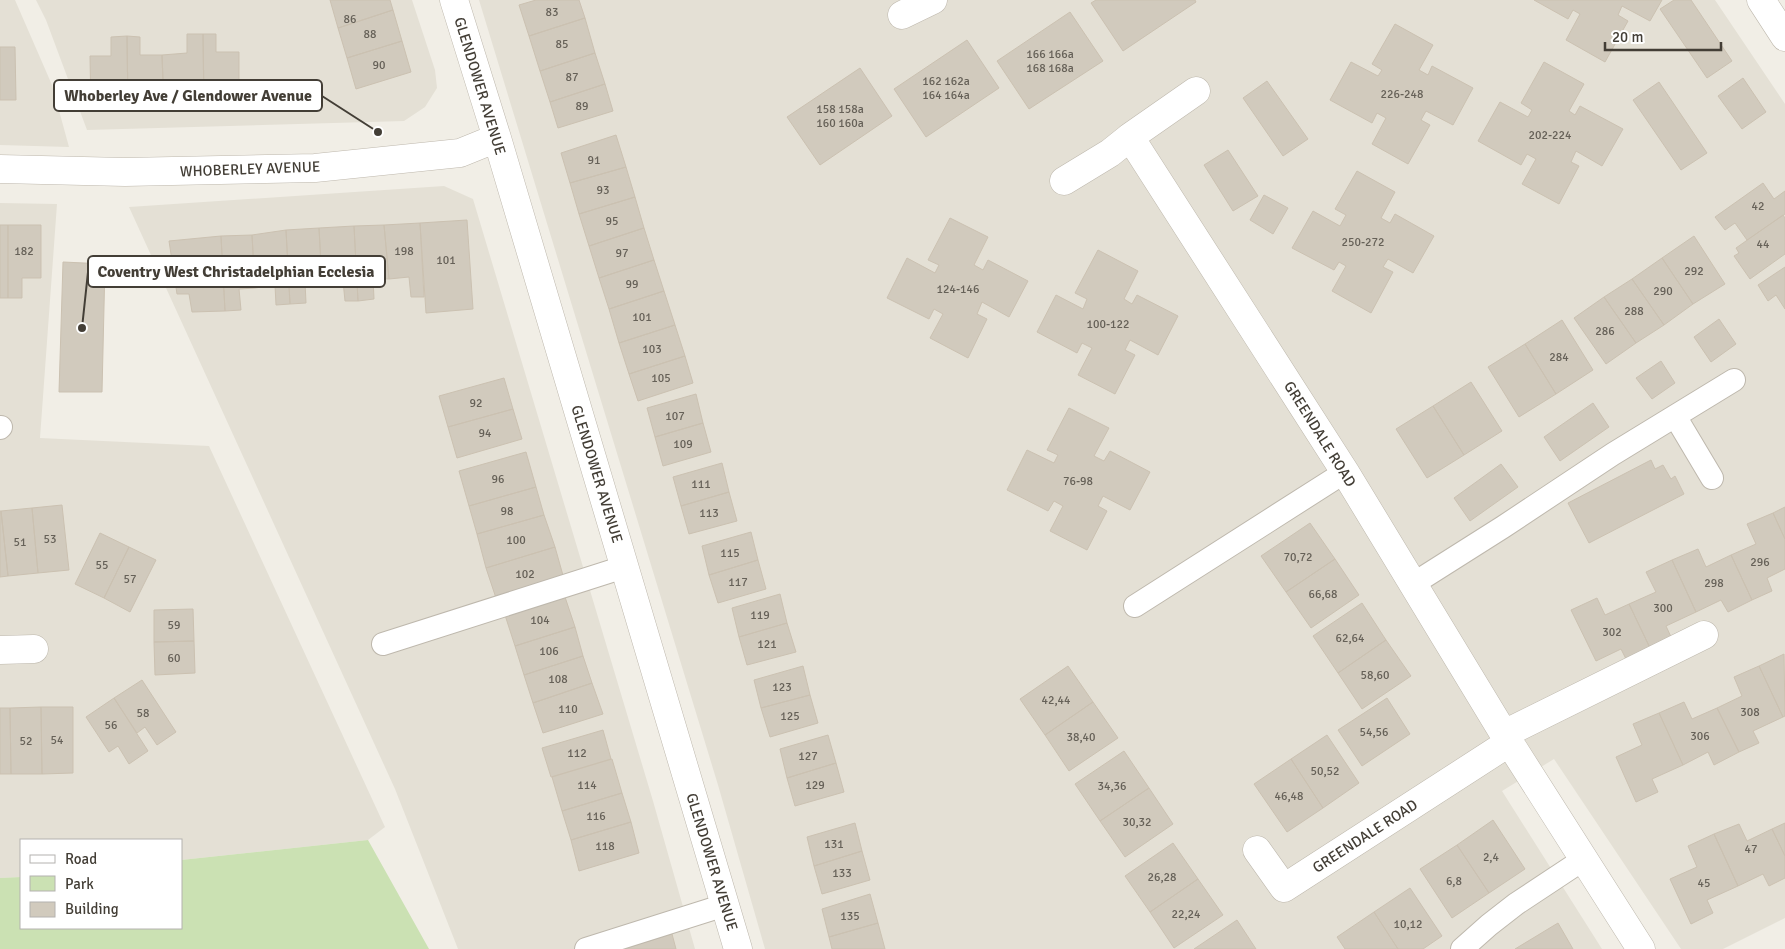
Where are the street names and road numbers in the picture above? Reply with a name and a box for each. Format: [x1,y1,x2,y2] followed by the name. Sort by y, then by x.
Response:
[450,15,510,157] street label: GLENDOWER AVENUE
[179,158,321,180] street label: WHOBERLEY AVENUE
[1280,378,1360,490] street label: GREENDALE ROAD
[567,403,627,545] street label: GLENDOWER AVENUE
[682,791,742,933] street label: GLENDOWER AVENUE
[1309,795,1421,877] street label: GREENDALE ROAD

